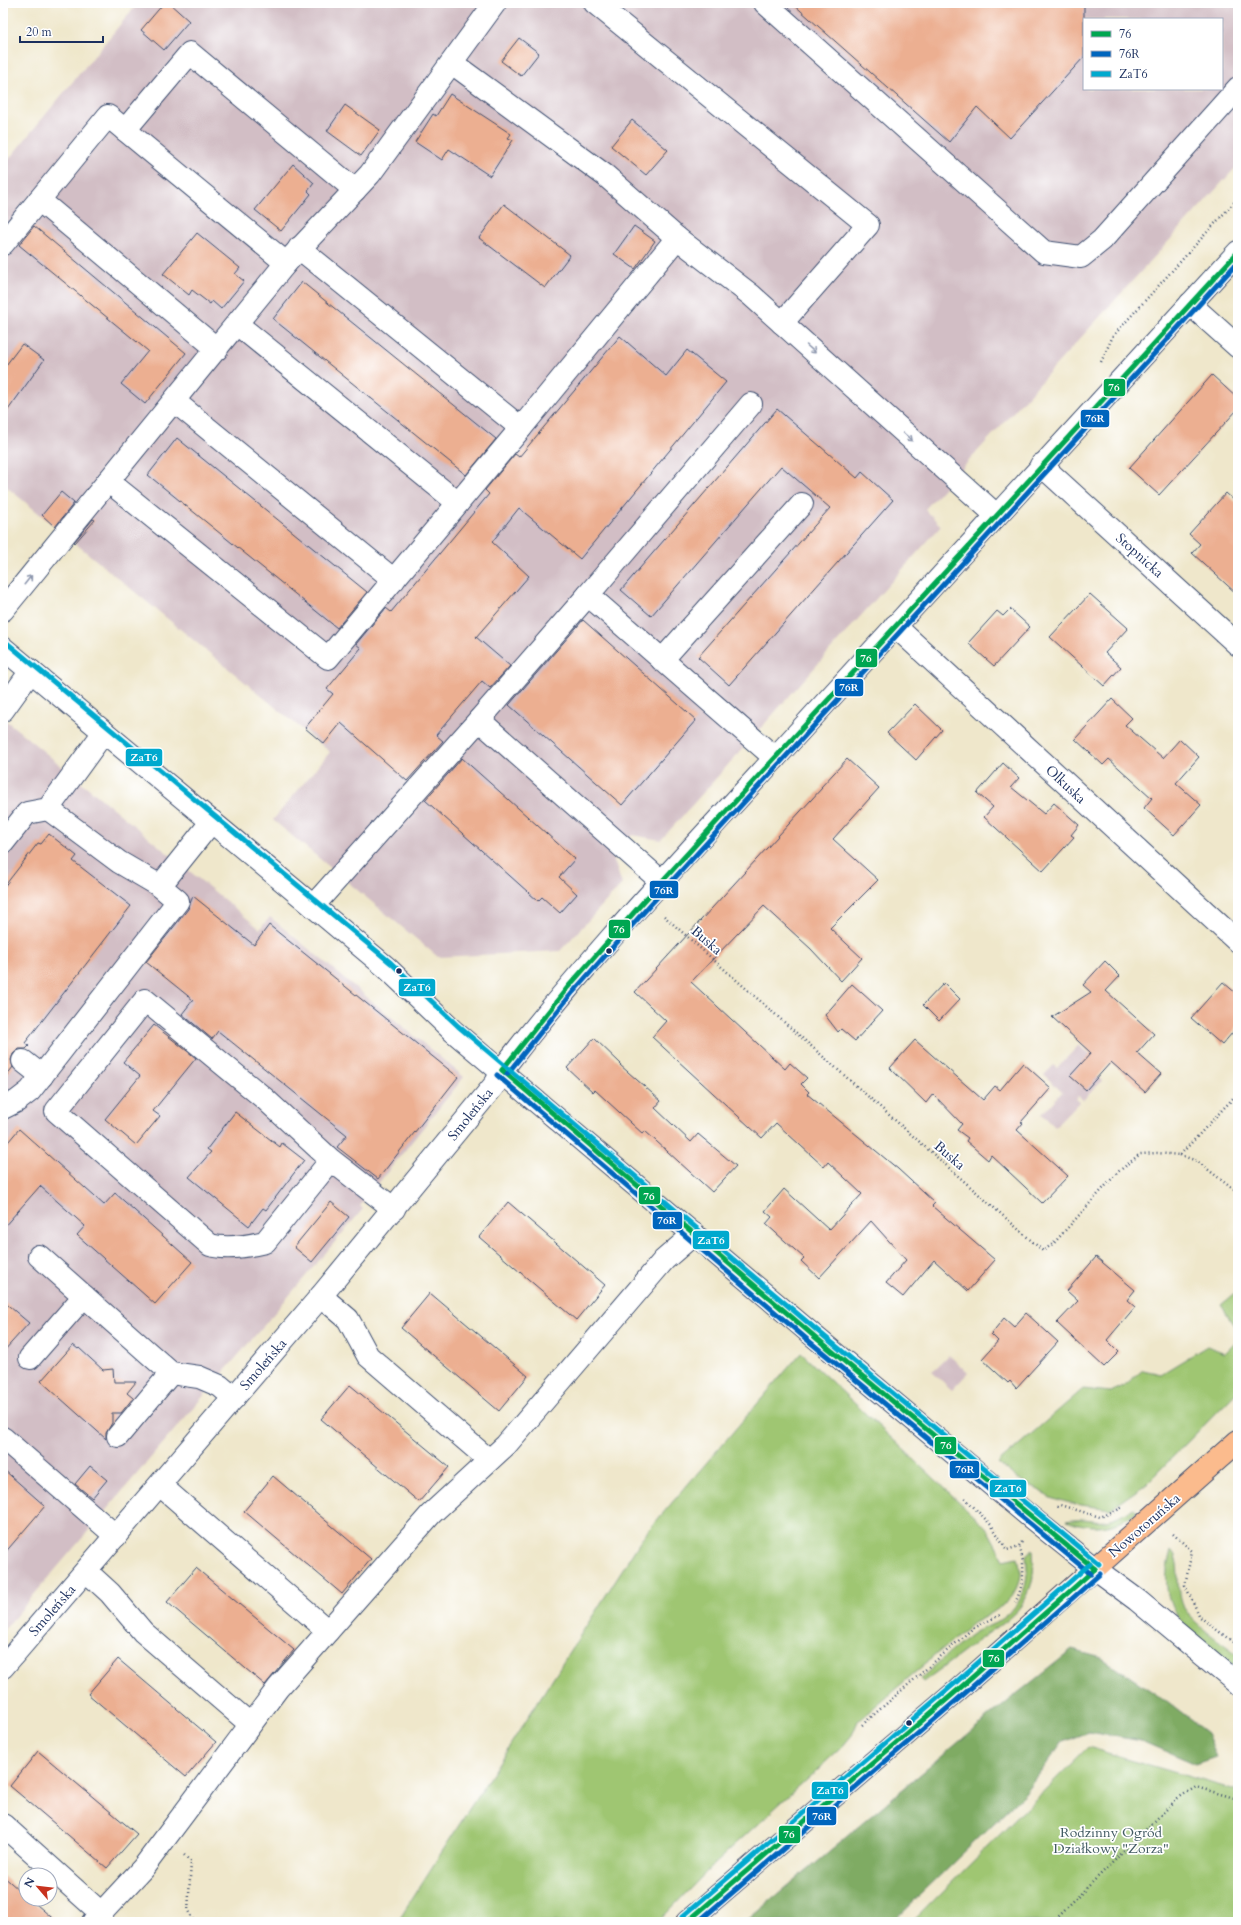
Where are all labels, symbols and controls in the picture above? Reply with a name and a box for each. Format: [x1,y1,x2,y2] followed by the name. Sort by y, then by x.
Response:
[20,18,103,44] scale bar
[1083,18,1223,90] legend
[26,24,53,40] text: 20 m
[1119,26,1131,42] text: 76
[1119,46,1140,62] text: 76R
[1119,66,1148,82] text: ZaT6
[806,345,817,354] one-way arrow
[1103,378,1126,397] line badge: 76
[1108,380,1120,395] text: 76
[1080,409,1110,428] line badge: 76R
[1085,411,1106,426] text: 76R
[903,432,913,441] one-way arrow
[1112,529,1168,582] street label: Stopnicka
[23,575,32,586] one-way arrow
[855,648,878,668] line badge: 76
[860,651,872,666] text: 76
[834,678,864,697] line badge: 76R
[839,680,860,695] text: 76R
[125,748,163,767] line badge: ZaT6
[130,750,158,765] text: ZaT6
[1041,761,1090,808] street label: Olkuska
[649,880,679,899] line badge: 76R
[654,883,675,898] text: 76R
[608,919,631,939] line badge: 76
[613,922,625,937] text: 76
[687,922,726,959] street label: Buska
[604,946,614,956] unlabelled marker
[394,966,404,976] unlabelled marker
[398,978,436,997] line badge: ZaT6
[403,980,431,995] text: ZaT6
[443,1084,497,1145] street label: Smoleńska
[930,1137,969,1174] street label: Buska
[638,1186,661,1205] line badge: 76
[643,1189,655,1204] text: 76
[652,1211,683,1230] line badge: 76R
[657,1213,678,1228] text: 76R
[692,1230,730,1250] line badge: ZaT6
[697,1233,725,1248] text: ZaT6
[236,1334,291,1394] street label: Smoleńska
[934,1436,957,1455] line badge: 76
[940,1438,952,1453] text: 76
[949,1460,980,1479] line badge: 76R
[955,1462,976,1477] text: 76R
[989,1479,1027,1498] line badge: ZaT6
[994,1481,1022,1496] text: ZaT6
[1104,1489,1184,1562] street label: Nowotoruńska
[25,1580,80,1640] street label: Smoleńska
[982,1649,1005,1668] line badge: 76
[988,1651,1000,1666] text: 76
[904,1718,914,1728] unlabelled marker
[811,1781,849,1800] line badge: ZaT6
[816,1783,844,1798] text: ZaT6
[806,1806,837,1826] line badge: 76R
[812,1809,833,1824] text: 76R
[1053,1823,1169,1858] park label: Rodzinny Ogród Działkowy "Zorza"
[778,1825,801,1844] line badge: 76
[783,1827,795,1842] text: 76
[18,1867,58,1907] north arrow
[21,1874,39,1890] text: N

